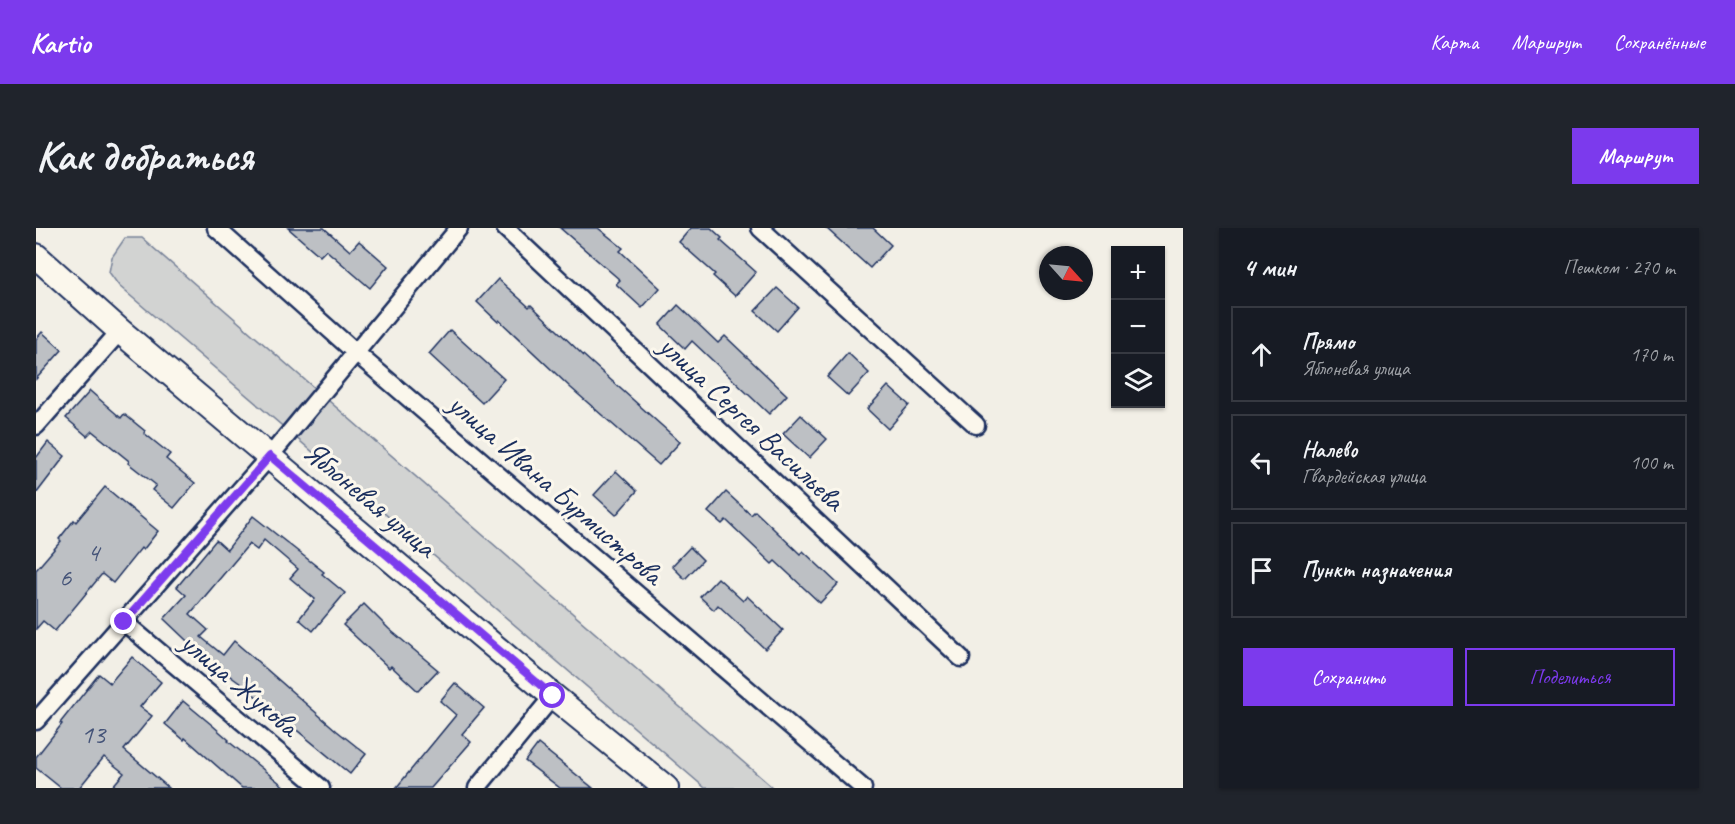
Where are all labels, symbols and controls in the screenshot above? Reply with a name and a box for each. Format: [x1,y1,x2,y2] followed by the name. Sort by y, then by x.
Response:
[30,25,91,60] text: Kartio
[1430,29,1479,55] text: Карта
[1512,29,1581,55] text: Маршрут
[1614,29,1705,55] text: Сохранённые
[1572,128,1699,184] button: Маршрут
[36,130,253,183] text: Как добраться
[1039,246,1093,300] north arrow
[1111,246,1165,408] map controls
[1111,246,1165,300] button: +
[1243,251,1296,284] text: 4 мин
[1563,255,1675,280] text: Пешком · 270 m
[1111,300,1165,354] button: −
[650,326,854,520] street label: улица Сергея Васильева
[1302,328,1354,356] text: Прямо
[1245,338,1278,371] icon: ahead
[1630,342,1673,367] text: 170 m
[1111,354,1165,408] button: layers
[1302,356,1410,381] text: Яблоневая улица
[439,384,673,595] street label: улица Ивана Бурмистрова
[296,433,446,567] street label: Яблоневая улица
[1302,436,1358,464] text: Налево
[1245,446,1278,479] icon: left
[1630,450,1673,475] text: 100 m
[1302,464,1425,489] text: Гвардейская улица
[87,535,102,569] house number: 4
[1245,554,1278,587] icon: arrive
[1302,556,1451,584] text: Пункт назначения
[59,560,72,594] house number: 6
[110,608,136,634] route end
[172,622,309,746] street label: улица Жукова
[1243,648,1453,706] button: Сохранить
[1465,648,1675,706] button: Поделиться
[539,682,565,708] route start
[81,717,107,751] house number: 13

